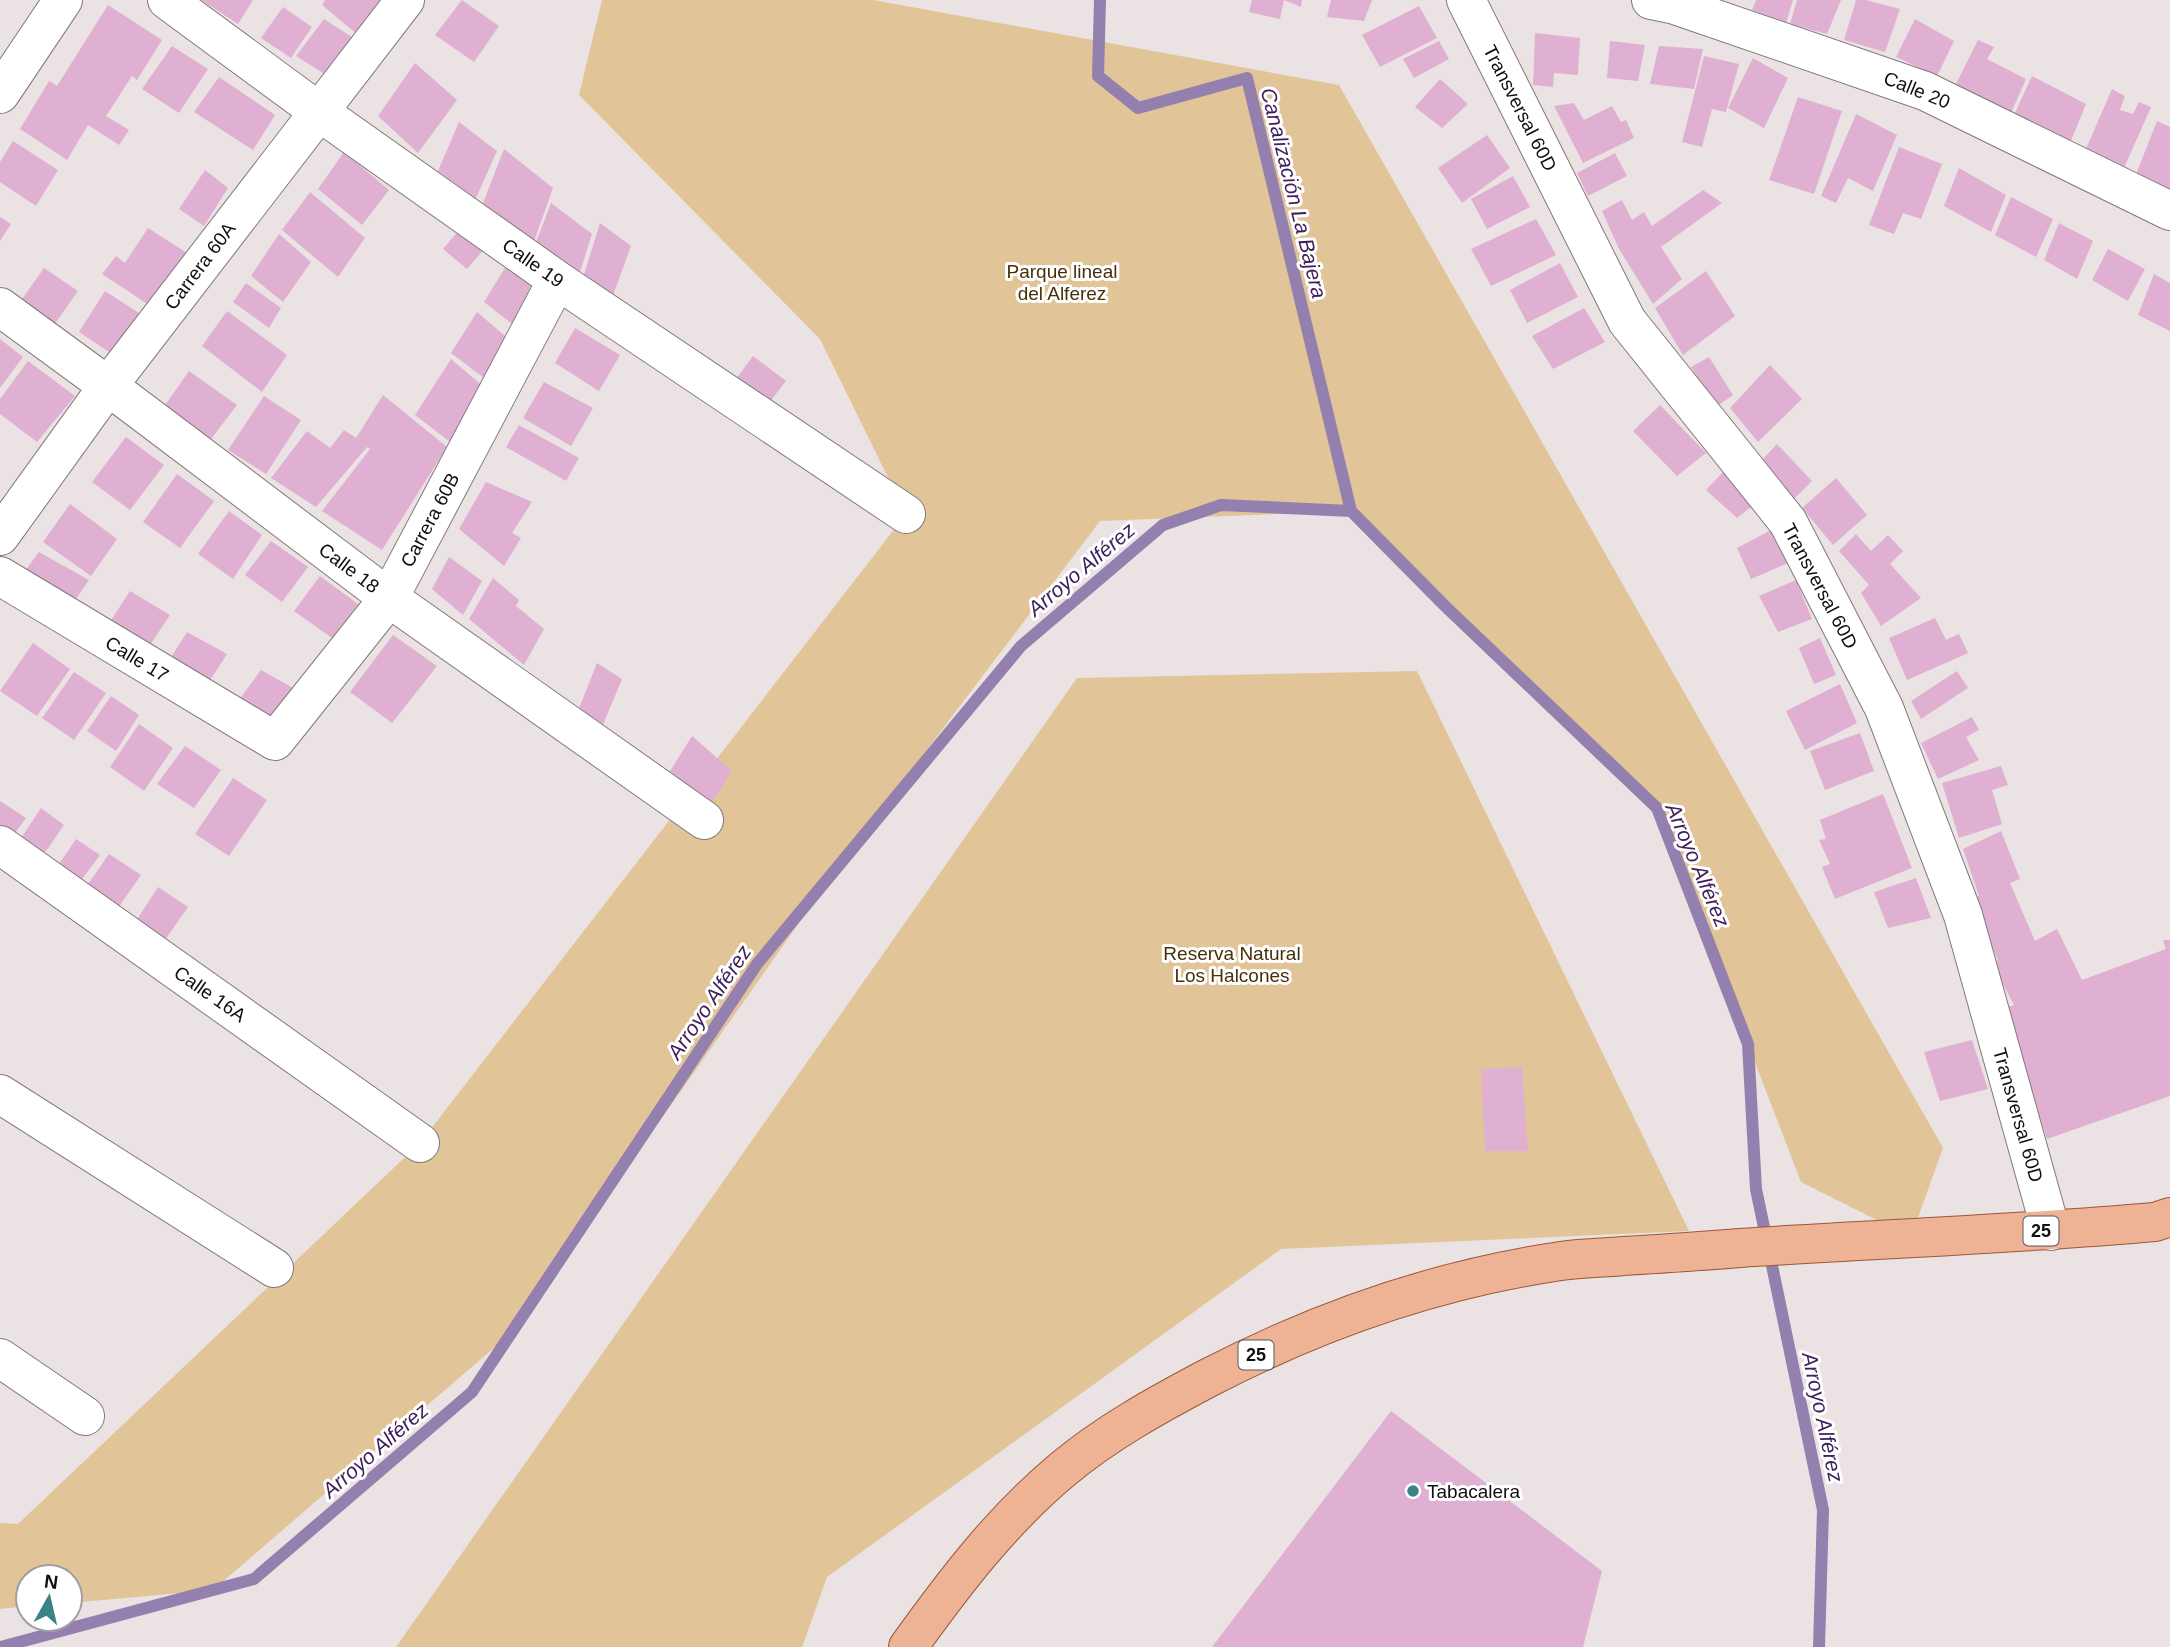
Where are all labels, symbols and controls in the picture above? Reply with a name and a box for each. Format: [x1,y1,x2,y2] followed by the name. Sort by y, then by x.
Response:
[1479,41,1561,175] street label: Transversal 60D
[1881,67,1953,113] street label: Calle 20
[1257,85,1331,301] water label: Canalización La Bajera
[160,218,240,314] street label: Carrera 60A
[498,234,568,292] street label: Calle 19
[1007,261,1117,304] park label: Parque lineal del Alferez
[396,469,464,571] street label: Carrera 60B
[1021,517,1139,622] water label: Arroyo Alférez
[1778,520,1862,652] street label: Transversal 60D
[315,539,383,597] street label: Calle 18
[102,632,172,686] street label: Calle 17
[1661,798,1735,931] water label: Arroyo Alférez
[661,940,756,1065] water label: Arroyo Alférez
[1163,943,1301,986] park label: Reserva Natural Los Halcones
[170,962,250,1026] street label: Calle 16A
[1989,1045,2047,1185] street label: Transversal 60D
[2024,1216,2058,1246] road number: 25
[1238,1340,1274,1370] road number: 25
[1798,1348,1848,1485] water label: Arroyo Alférez
[316,1398,433,1503] water label: Arroyo Alférez
[1427,1481,1520,1502] place label: Tabacalera
[1405,1483,1421,1499] marker: Tabacalera
[14,1563,84,1633] north arrow
[43,1570,60,1593] text: N

